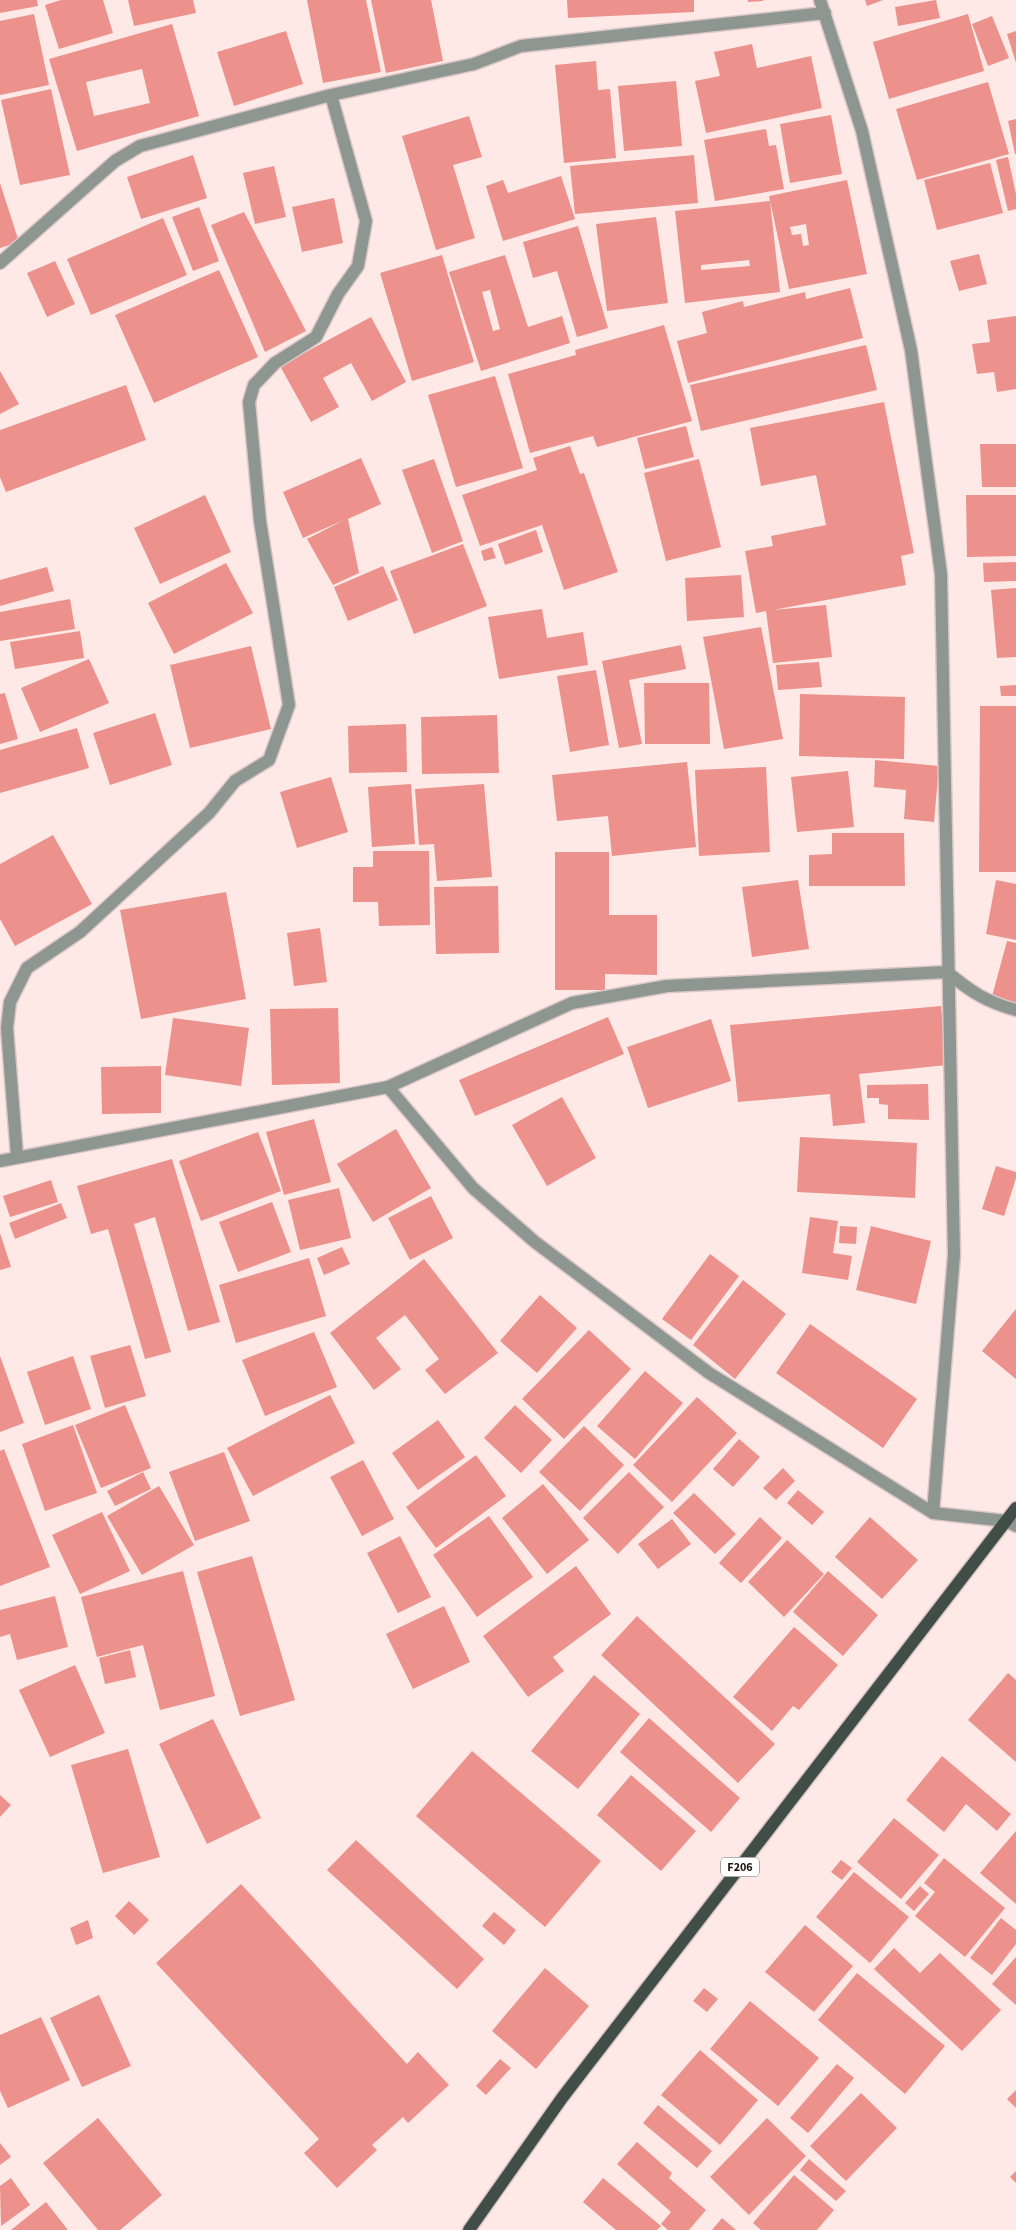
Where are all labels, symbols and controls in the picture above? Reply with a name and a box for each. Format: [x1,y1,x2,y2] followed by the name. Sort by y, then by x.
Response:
[721,1858,759,1876] road number: F206

